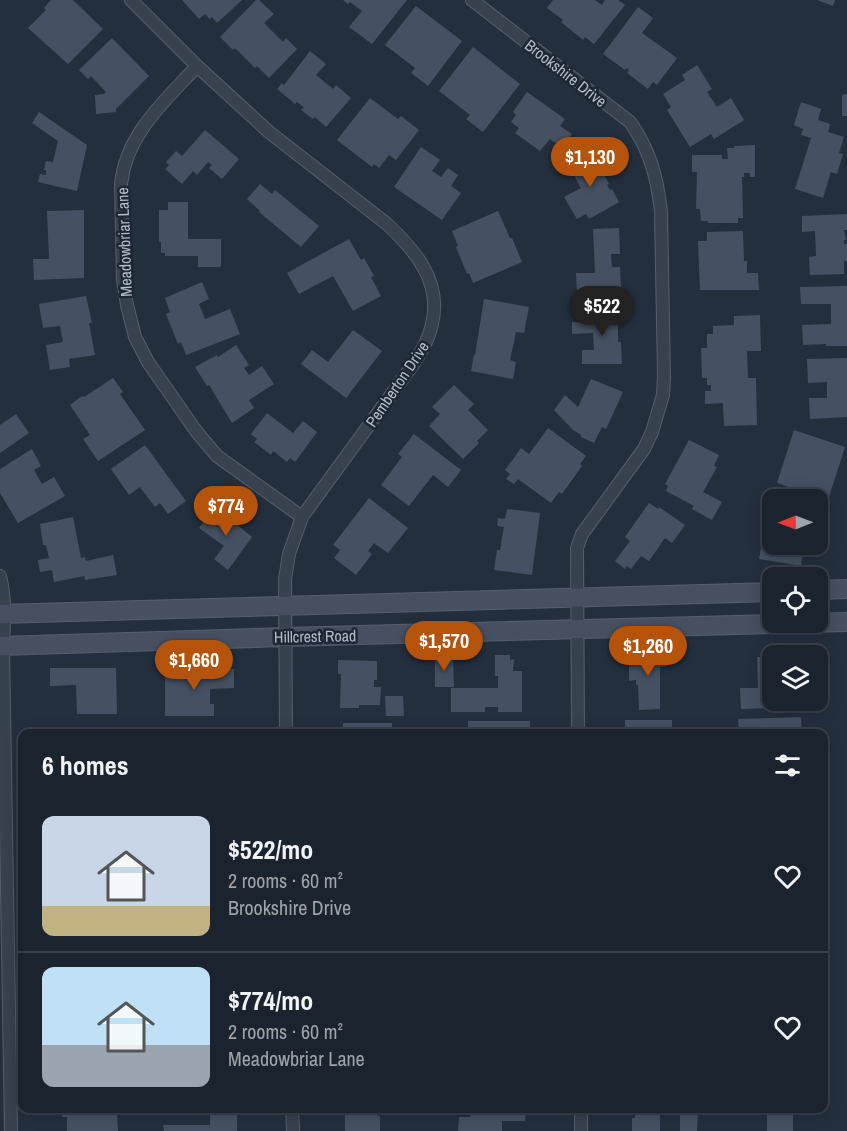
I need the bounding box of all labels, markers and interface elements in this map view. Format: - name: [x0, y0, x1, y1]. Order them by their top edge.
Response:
- street label: Brookshire Drive: [520, 34, 612, 112]
- pin: $1,130: [541, 137, 639, 188]
- text: $1,130: [565, 143, 615, 170]
- street label: Meadowbriar Lane: [111, 187, 137, 297]
- pin: $522: [566, 286, 638, 337]
- text: $522: [584, 292, 620, 319]
- street label: Pemberton Drive: [360, 337, 434, 431]
- pin: $774: [190, 486, 262, 537]
- north arrow: [762, 489, 828, 555]
- map controls: [762, 489, 828, 711]
- text: $774: [208, 492, 244, 519]
- button: locate: [762, 567, 828, 633]
- pin: $1,570: [395, 621, 493, 672]
- street label: Hillcrest Road: [274, 624, 356, 648]
- pin: $1,260: [599, 626, 697, 677]
- text: $1,570: [419, 627, 469, 654]
- text: $1,260: [623, 632, 673, 659]
- pin: $1,660: [145, 640, 243, 691]
- button: layers: [762, 645, 828, 711]
- text: $1,660: [169, 646, 219, 673]
- text: 6 homes: [42, 748, 129, 783]
- icon: filters: [771, 749, 804, 782]
- text: $522/mo: [228, 832, 313, 867]
- icon: home: [90, 840, 162, 912]
- icon: heart: [771, 860, 804, 893]
- text: 2 rooms · 60 m²: [228, 867, 343, 894]
- text: Brookshire Drive: [228, 894, 351, 921]
- text: $774/mo: [228, 983, 313, 1018]
- icon: home: [90, 991, 162, 1063]
- icon: heart: [771, 1011, 804, 1044]
- text: 2 rooms · 60 m²: [228, 1018, 343, 1045]
- text: Meadowbriar Lane: [228, 1045, 365, 1072]

